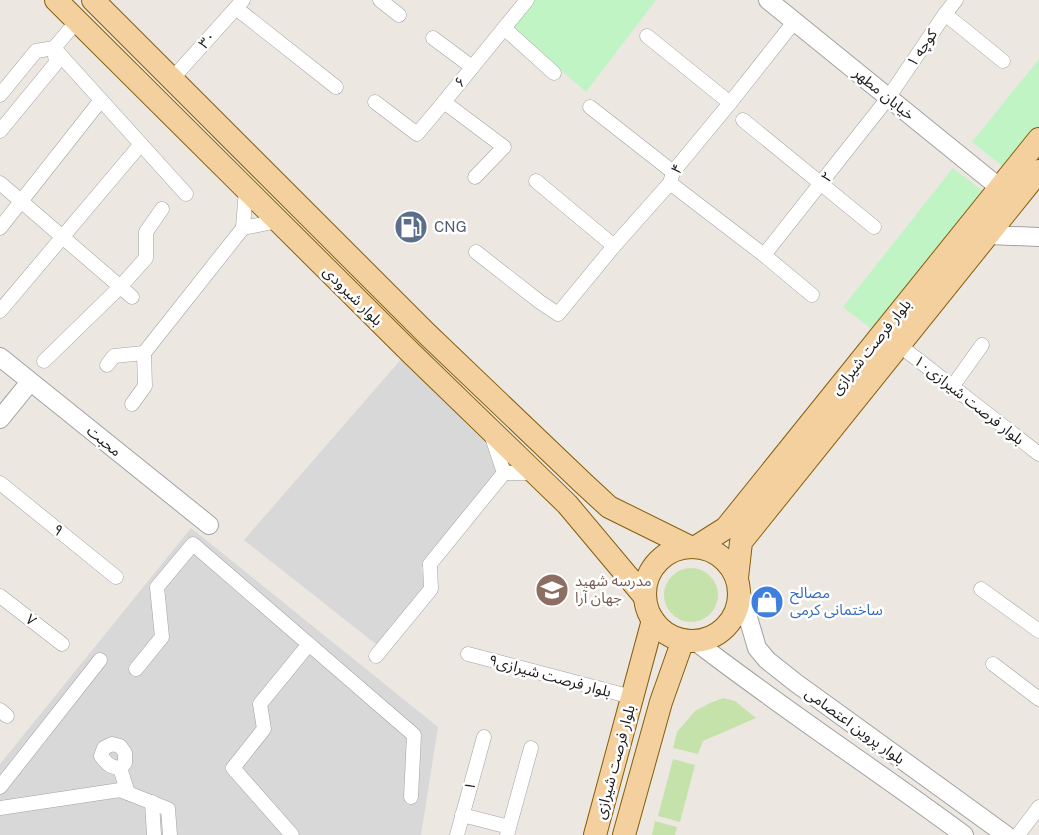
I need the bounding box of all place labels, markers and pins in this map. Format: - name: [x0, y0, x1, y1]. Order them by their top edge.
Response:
- fuel station icon: CNG: [393, 209, 429, 245]
- place label: CNG: [434, 218, 467, 235]
- school or university icon: مدرسه شهید جهان آرا: [534, 572, 570, 608]
- place label: مدرسه شهید جهان آرا: [575, 572, 652, 607]
- shop icon: مصالح ساختمانی کرمی: [749, 584, 785, 620]
- place label: مصالح ساختمانی کرمی: [790, 584, 883, 619]

